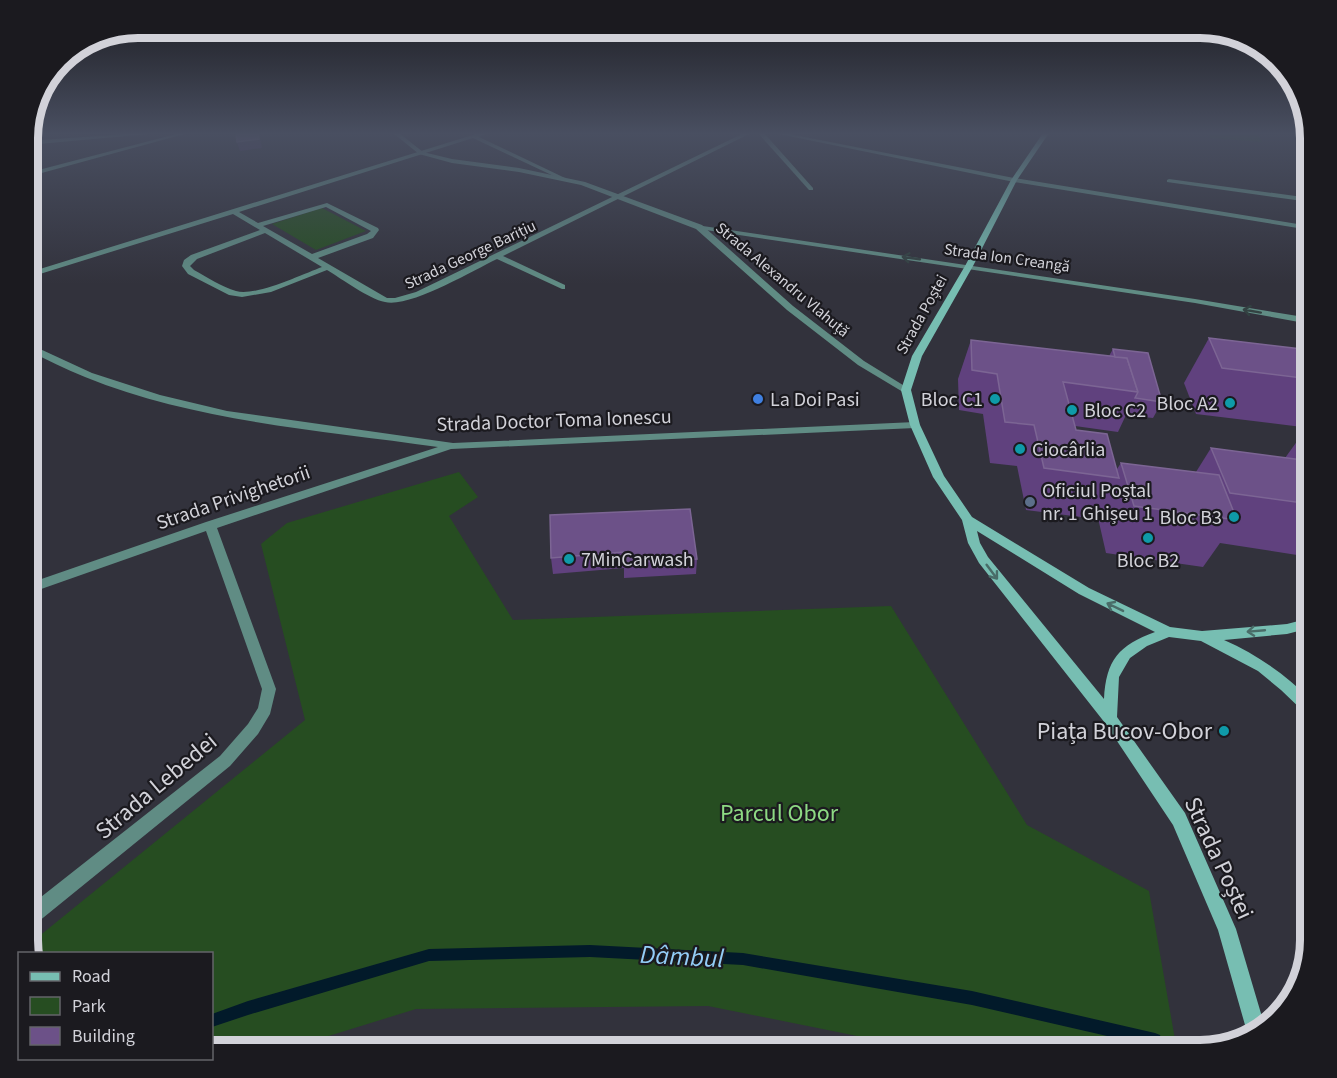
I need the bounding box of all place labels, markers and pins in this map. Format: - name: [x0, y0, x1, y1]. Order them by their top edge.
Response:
- place label: La Doi Pasi: [770, 386, 860, 414]
- place label: Bloc C1: [921, 386, 983, 414]
- place label: Bloc A2: [1156, 390, 1218, 418]
- marker: La Doi Pasi: [751, 392, 765, 406]
- marker: Bloc C1: [988, 392, 1002, 406]
- marker: Bloc A2: [1223, 396, 1237, 410]
- place label: Bloc C2: [1084, 397, 1146, 425]
- marker: Bloc C2: [1065, 403, 1079, 417]
- place label: Ciocârlia: [1032, 436, 1105, 464]
- marker: Ciocârlia: [1013, 442, 1027, 456]
- place label: Oficiul Poștal nr. 1 Ghișeu 1: [1042, 477, 1153, 528]
- marker: Oficiul Poștal nr. 1 Ghișeu 1: [1023, 495, 1037, 509]
- place label: Bloc B3: [1159, 504, 1222, 532]
- marker: Bloc B3: [1227, 510, 1241, 524]
- marker: Bloc B2: [1141, 531, 1155, 545]
- place label: 7MinCarwash: [581, 546, 694, 574]
- place label: Bloc B2: [1117, 547, 1179, 575]
- marker: 7MinCarwash: [562, 552, 576, 566]
- place label: Piața Bucov-Obor: [1037, 714, 1213, 749]
- marker: Piața Bucov-Obor: [1217, 724, 1231, 738]

